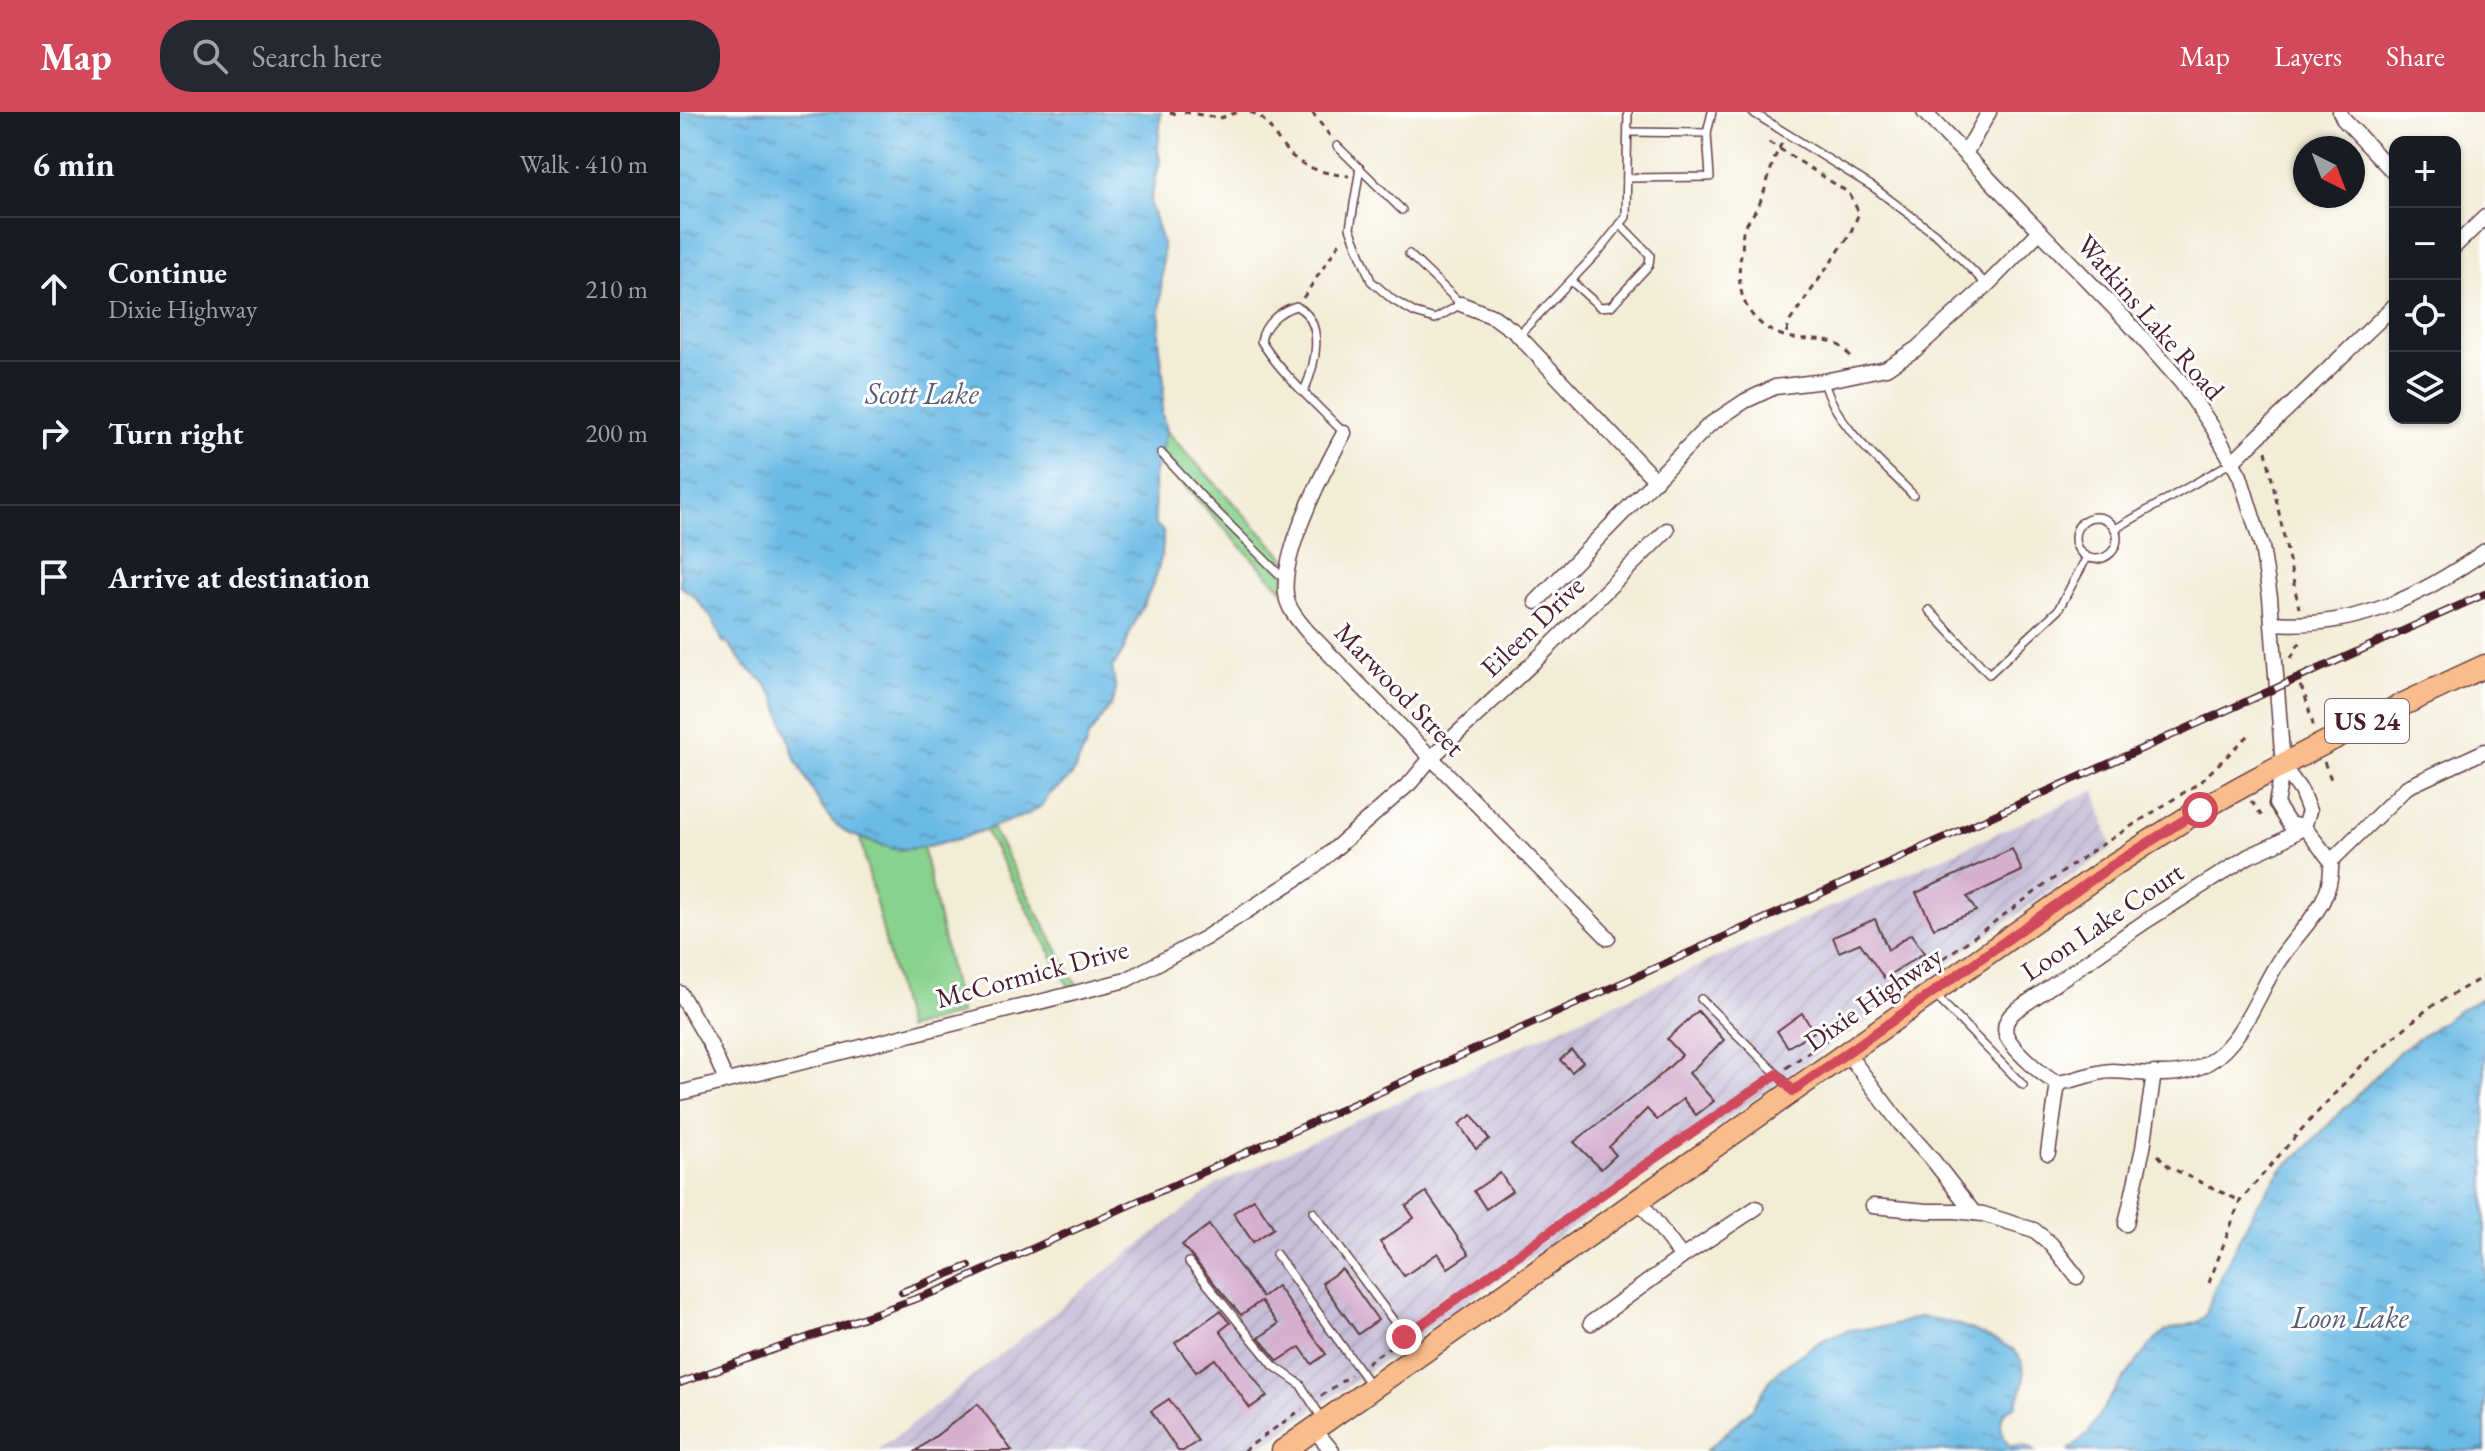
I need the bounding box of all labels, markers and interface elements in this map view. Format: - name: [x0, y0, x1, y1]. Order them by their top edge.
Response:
- search box: [160, 20, 720, 92]
- text: Map: [40, 32, 112, 81]
- icon: search: [188, 34, 232, 78]
- text: Search here: [252, 37, 382, 76]
- text: Map: [2180, 38, 2230, 74]
- text: Layers: [2274, 38, 2342, 74]
- text: Share: [2386, 38, 2445, 74]
- north arrow: [2293, 136, 2365, 208]
- map controls: [2389, 136, 2461, 424]
- button: +: [2389, 136, 2461, 208]
- text: 6 min: [32, 142, 115, 186]
- text: Walk · 410 m: [520, 147, 648, 181]
- button: −: [2389, 208, 2461, 280]
- street label: Watkins Lake Road: [2069, 227, 2233, 408]
- text: Continue: [108, 253, 227, 292]
- icon: ahead: [32, 267, 76, 311]
- text: 210 m: [585, 272, 648, 306]
- button: locate: [2389, 280, 2461, 352]
- text: Dixie Highway: [108, 292, 257, 326]
- button: layers: [2389, 352, 2461, 424]
- water label: Scott Lake: [864, 374, 979, 413]
- icon: right: [32, 411, 76, 455]
- text: Turn right: [108, 414, 244, 453]
- text: 200 m: [585, 416, 648, 450]
- icon: arrive: [32, 555, 76, 599]
- text: Arrive at destination: [108, 558, 370, 597]
- street label: Eileen Drive: [1472, 567, 1592, 684]
- street label: Marwood Street: [1327, 614, 1473, 764]
- road number: US 24: [2325, 699, 2409, 743]
- route start: [2182, 792, 2218, 828]
- street label: Loon Lake Court: [2014, 853, 2190, 989]
- street label: McCormick Drive: [932, 930, 1132, 1016]
- street label: Dixie Highway: [1797, 937, 1950, 1059]
- water label: Loon Lake: [2290, 1298, 2410, 1337]
- route end: [1386, 1319, 1422, 1355]

